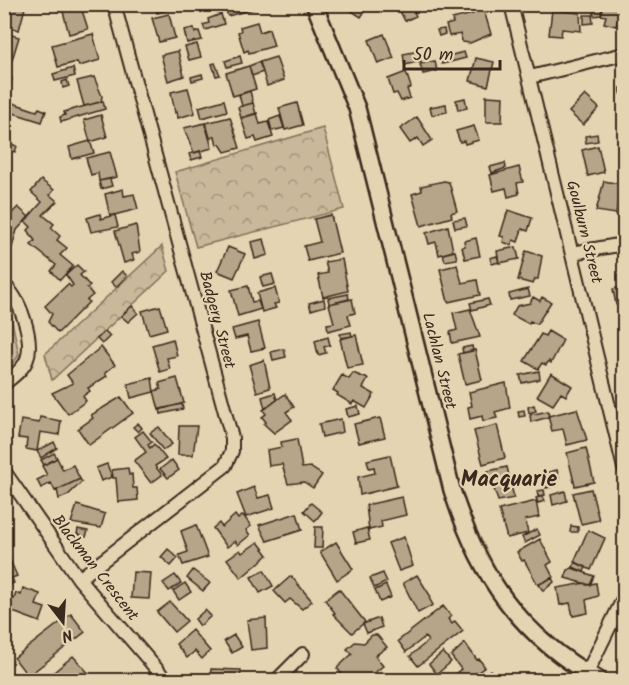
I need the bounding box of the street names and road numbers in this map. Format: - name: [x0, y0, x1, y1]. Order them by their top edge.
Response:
- street label: Goulburn Street: [559, 178, 609, 287]
- street label: Badgery Street: [192, 268, 242, 372]
- street label: Lachlan Street: [415, 310, 463, 413]
- street label: Blackman Crescent: [45, 509, 145, 627]

